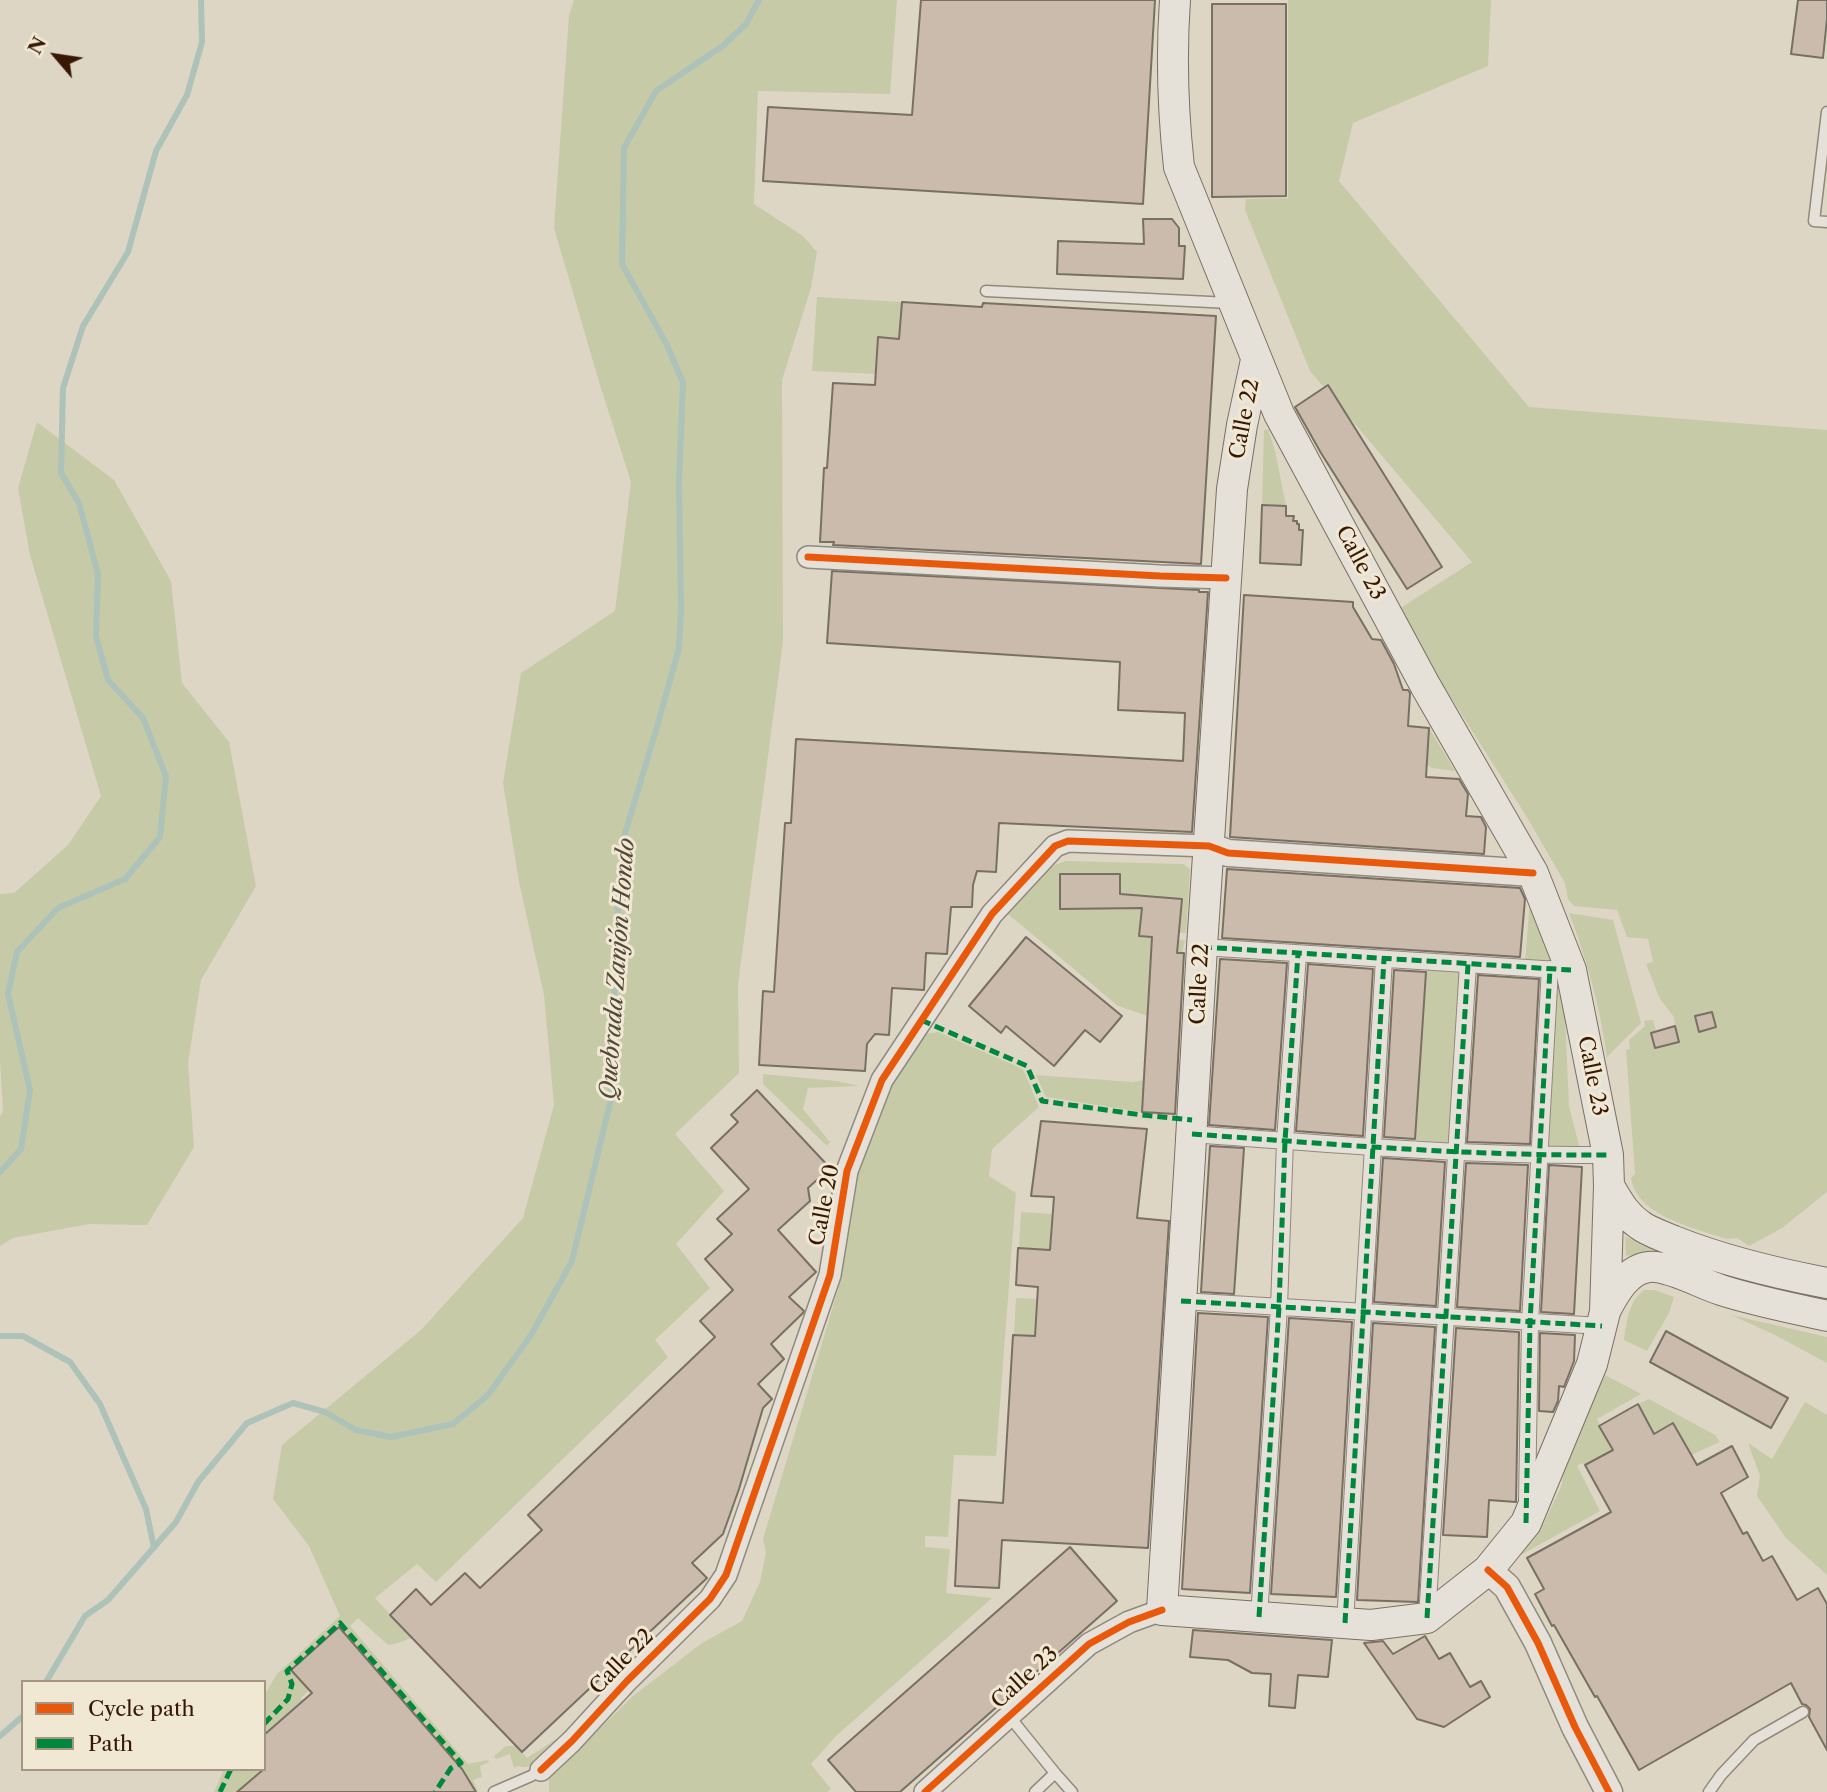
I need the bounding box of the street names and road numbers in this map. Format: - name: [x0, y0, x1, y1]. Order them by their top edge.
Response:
- street label: Calle 22: [1225, 377, 1265, 461]
- street label: Calle 23: [1330, 521, 1390, 605]
- street label: Calle 22: [1185, 943, 1215, 1025]
- street label: Calle 23: [1572, 1034, 1612, 1118]
- street label: Calle 20: [805, 1162, 845, 1248]
- street label: Calle 22: [585, 1624, 659, 1700]
- street label: Calle 23: [987, 1642, 1063, 1714]

